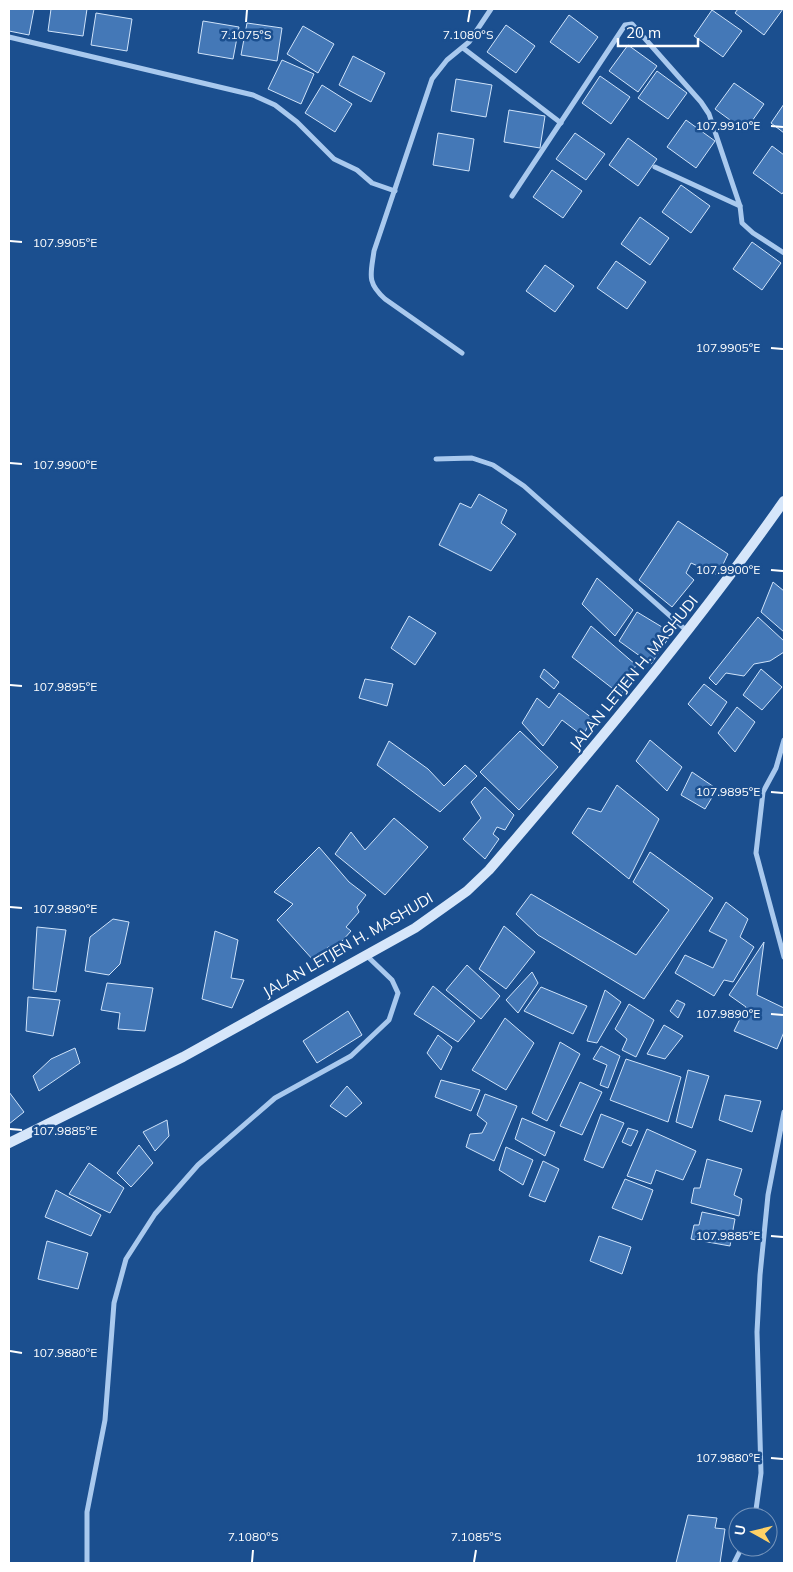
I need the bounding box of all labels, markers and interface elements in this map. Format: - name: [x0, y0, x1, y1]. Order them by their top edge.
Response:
- scale bar: [618, 15, 698, 47]
- text: 20 m: [626, 23, 661, 42]
- text: 7.1075°S: [221, 27, 271, 42]
- text: 7.1080°S: [443, 27, 493, 42]
- text: 107.9910°E: [696, 118, 760, 133]
- text: 107.9905°E: [33, 235, 97, 250]
- text: 107.9905°E: [696, 340, 760, 355]
- text: 107.9900°E: [33, 457, 97, 472]
- text: 107.9900°E: [696, 562, 760, 577]
- street label: JALAN LETJEN H. MASHUDI: [565, 592, 702, 754]
- text: 107.9895°E: [33, 679, 97, 694]
- text: 107.9895°E: [696, 784, 760, 799]
- street label: JALAN LETJEN H. MASHUDI: [259, 888, 436, 1001]
- text: 107.9890°E: [33, 901, 97, 916]
- text: 107.9890°E: [696, 1006, 760, 1021]
- text: 107.9885°E: [33, 1123, 97, 1138]
- text: 107.9885°E: [696, 1228, 760, 1243]
- text: 107.9880°E: [33, 1345, 97, 1360]
- text: 107.9880°E: [696, 1450, 760, 1465]
- north arrow: [728, 1507, 778, 1557]
- text: U: [730, 1524, 750, 1537]
- text: 7.1080°S: [228, 1529, 278, 1544]
- text: 7.1085°S: [451, 1529, 501, 1544]

